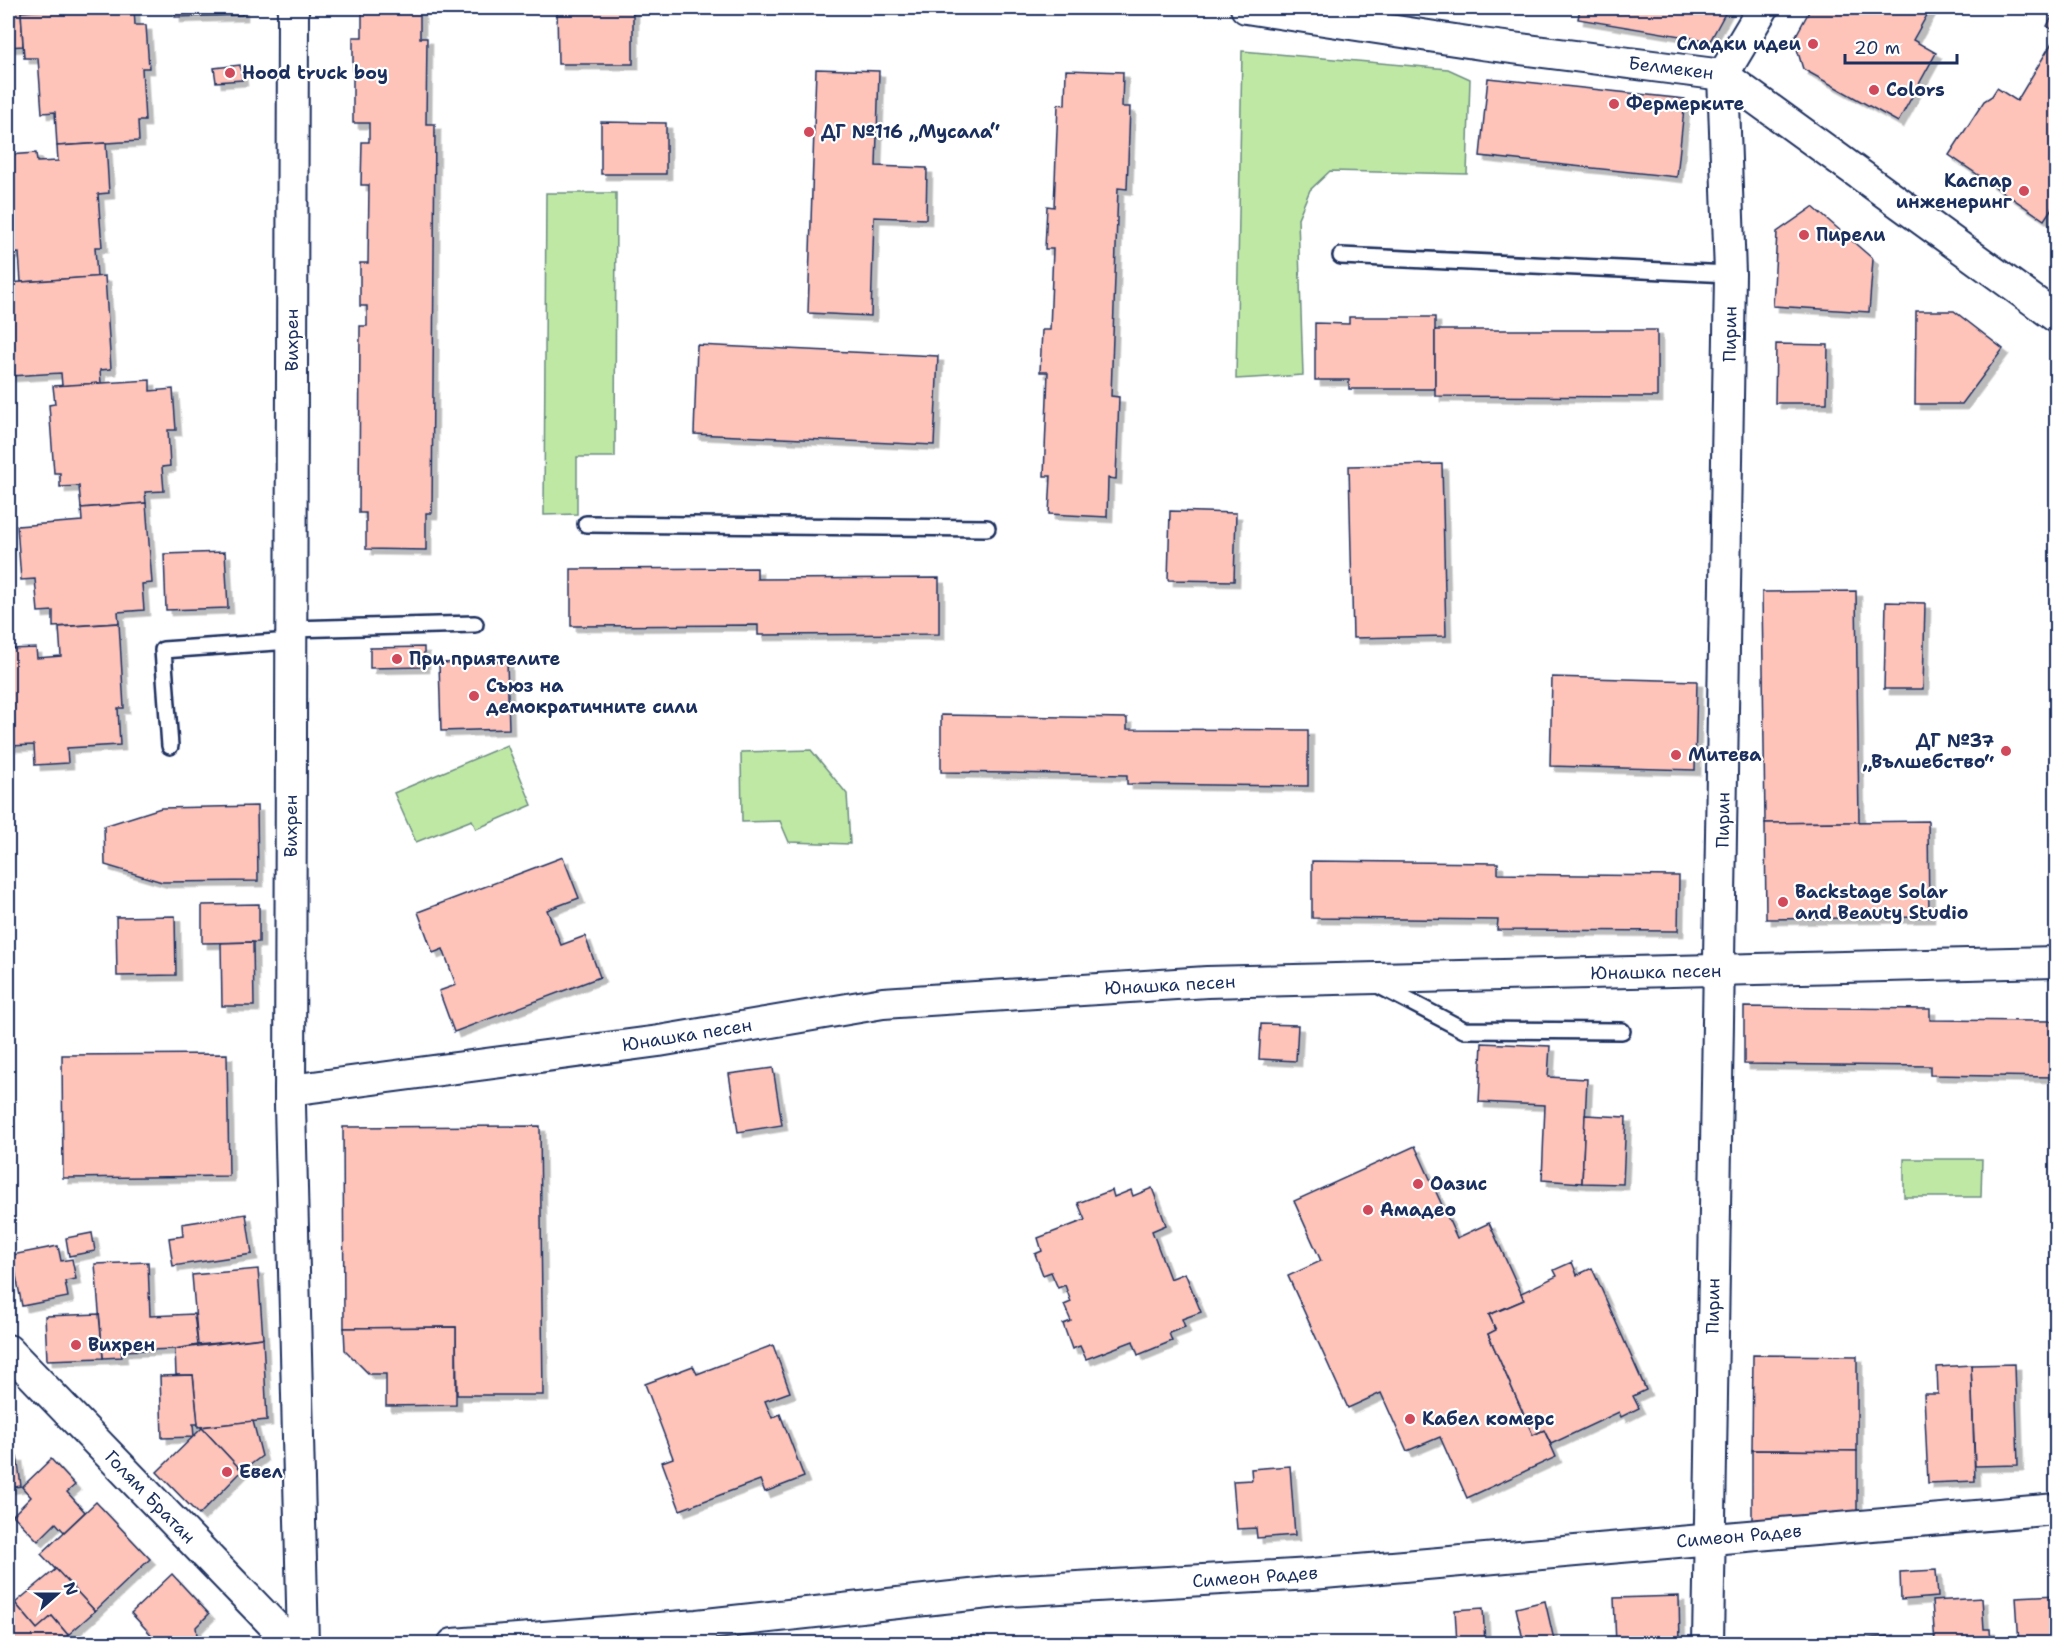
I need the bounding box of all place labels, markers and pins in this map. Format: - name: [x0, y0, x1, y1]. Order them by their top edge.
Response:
- place label: Сладки идеи: [1676, 32, 1802, 56]
- marker: Сладки идеи: [1806, 37, 1820, 51]
- place label: Hood truck boy: [242, 61, 388, 85]
- marker: Hood truck boy: [223, 66, 237, 80]
- place label: Colors: [1886, 78, 1945, 102]
- marker: Colors: [1867, 83, 1881, 97]
- place label: Фермерките: [1626, 92, 1745, 116]
- marker: Фермерките: [1607, 97, 1621, 111]
- place label: ДГ №116 „Мусала“: [821, 120, 1000, 144]
- marker: ДГ №116 „Мусала“: [802, 125, 816, 139]
- place label: Каспар инженеринг: [1896, 169, 2013, 214]
- marker: Каспар инженеринг: [2017, 184, 2031, 198]
- place label: Пирели: [1816, 223, 1886, 247]
- marker: Пирели: [1797, 228, 1811, 242]
- place label: При приятелите: [409, 647, 560, 671]
- marker: При приятелите: [390, 652, 404, 666]
- place label: Съюз на демократичните сили: [486, 674, 698, 719]
- marker: Съюз на демократичните сили: [467, 689, 481, 703]
- place label: ДГ №37 „Вълшебство“: [1863, 729, 1994, 774]
- place label: Митева: [1688, 743, 1762, 767]
- marker: ДГ №37 „Вълшебство“: [1999, 744, 2013, 758]
- marker: Митева: [1669, 748, 1683, 762]
- place label: Backstage Solar and Beauty Studio: [1795, 880, 1968, 925]
- marker: Backstage Solar and Beauty Studio: [1776, 895, 1790, 909]
- place label: Оазис: [1430, 1172, 1487, 1196]
- marker: Оазис: [1411, 1177, 1425, 1191]
- place label: Амадео: [1380, 1198, 1456, 1222]
- marker: Амадео: [1361, 1203, 1375, 1217]
- place label: Вихрен: [88, 1333, 155, 1357]
- marker: Вихрен: [69, 1338, 83, 1352]
- place label: Кабел комерс: [1422, 1407, 1555, 1431]
- marker: Кабел комерс: [1403, 1412, 1417, 1426]
- place label: Евел: [239, 1460, 283, 1484]
- marker: Евел: [220, 1465, 234, 1479]

